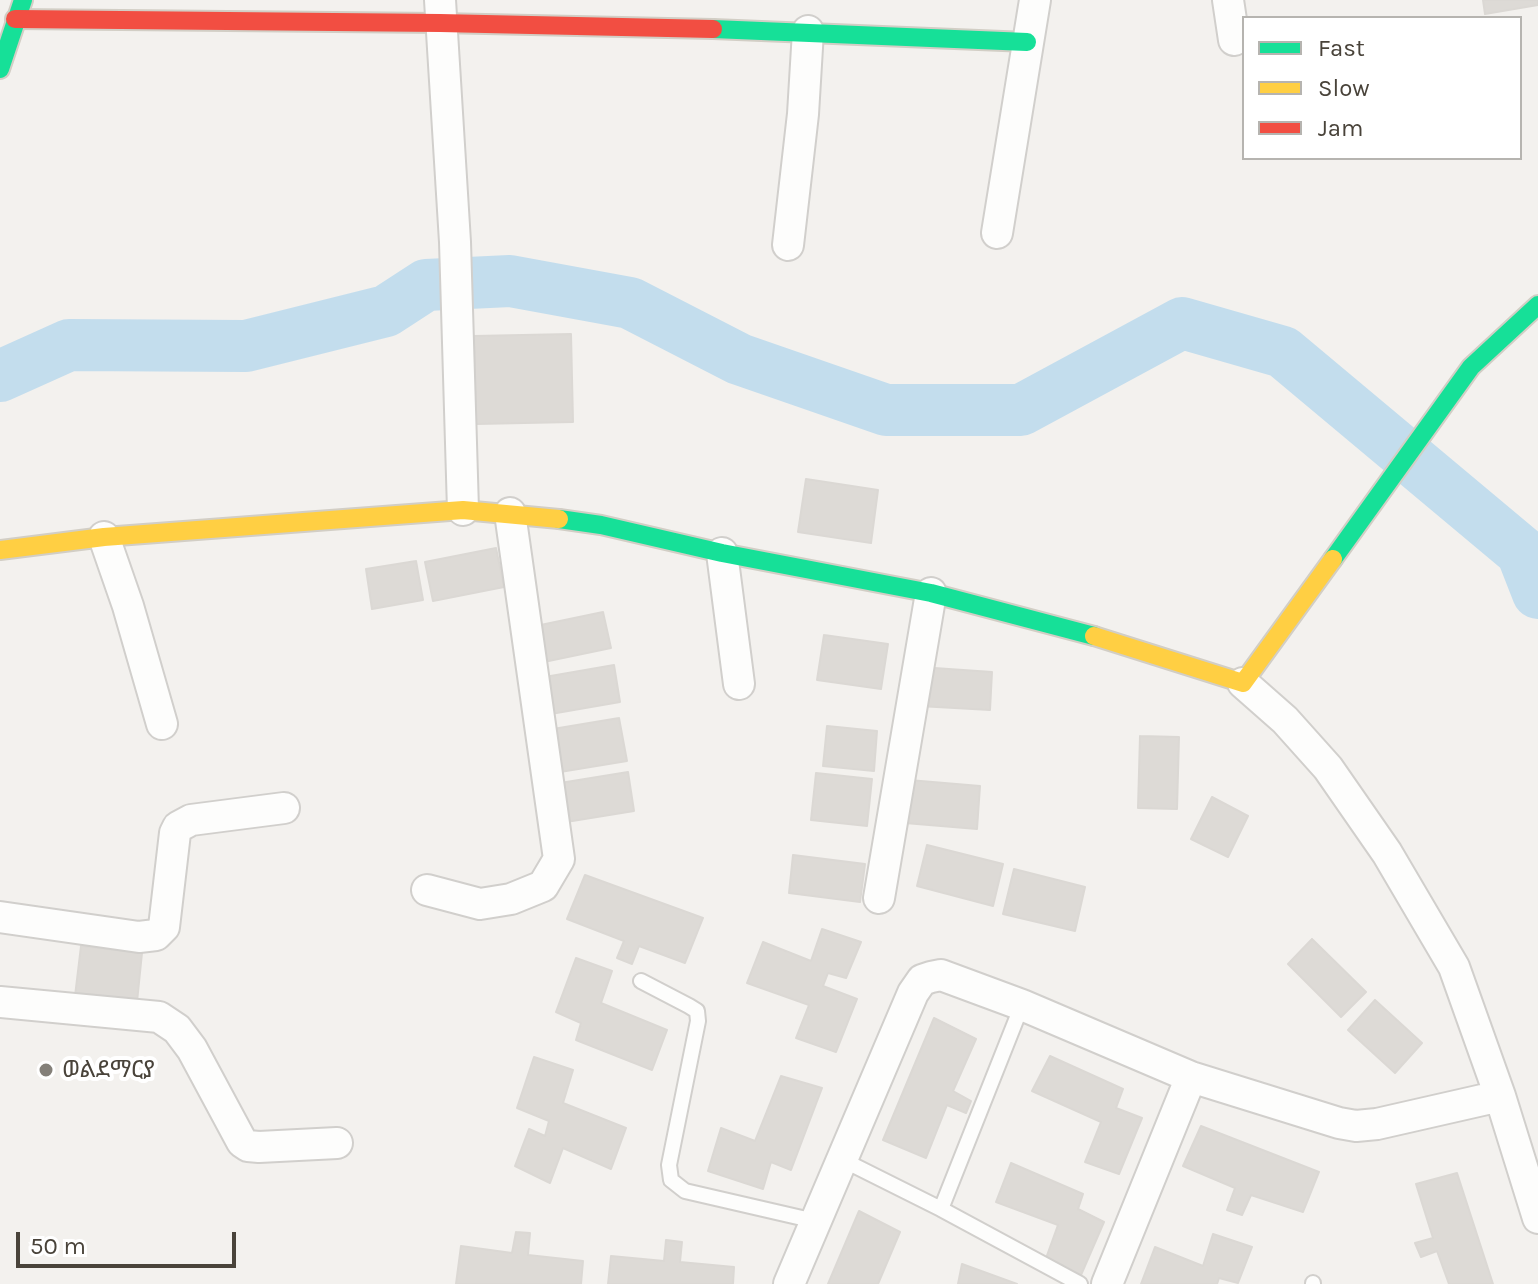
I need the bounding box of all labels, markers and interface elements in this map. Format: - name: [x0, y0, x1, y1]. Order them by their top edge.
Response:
- legend: [1242, 16, 1522, 160]
- text: Fast: [1318, 34, 1365, 62]
- text: Slow: [1318, 74, 1370, 102]
- text: Jam: [1318, 114, 1363, 142]
- place label: ወልደማርያ: [62, 1056, 155, 1084]
- marker: ወልደማርያ: [37, 1061, 55, 1079]
- scale bar: [20, 1216, 240, 1266]
- text: 50 m: [30, 1232, 86, 1260]

